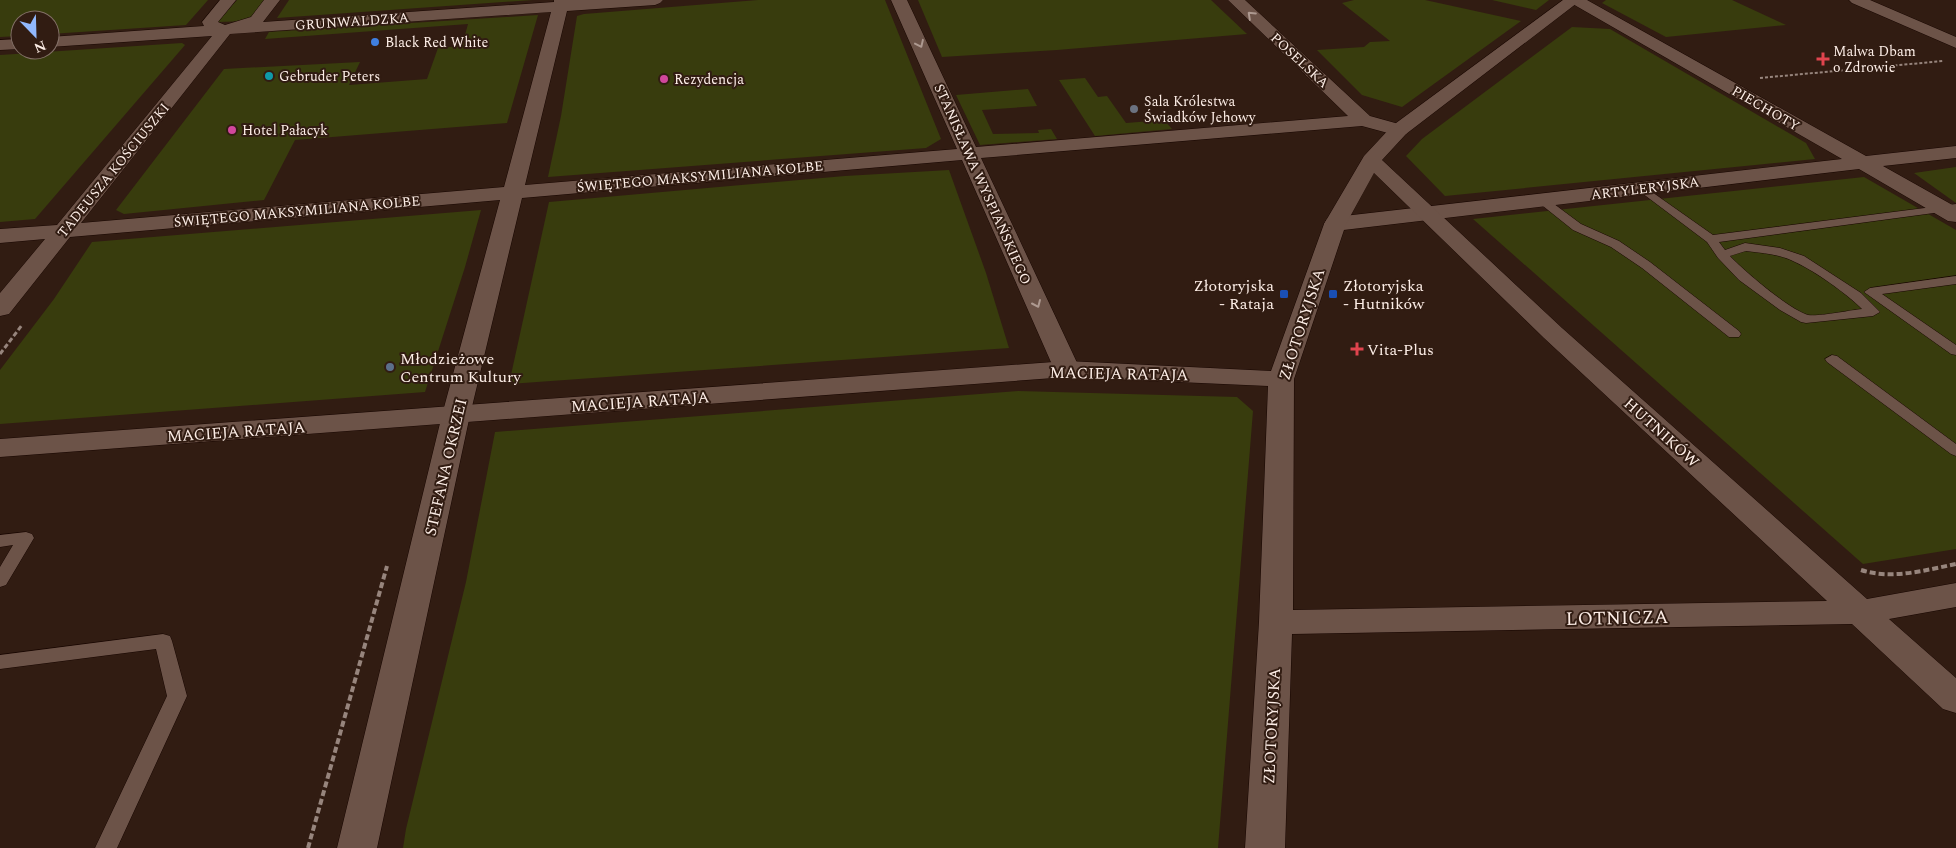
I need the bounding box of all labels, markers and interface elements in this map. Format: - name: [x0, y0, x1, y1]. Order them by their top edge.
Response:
- street label: GRUNWALDZKA: [294, 7, 410, 36]
- north arrow: [10, 10, 60, 60]
- one-way arrow: [1248, 12, 1257, 21]
- street label: POSELSKA: [1266, 28, 1334, 93]
- place label: Black Red White: [385, 32, 489, 53]
- text: N: [31, 35, 49, 58]
- marker: Black Red White: [369, 36, 381, 48]
- one-way arrow: [913, 39, 924, 48]
- place label: Malwa Dbam o Zdrowie: [1833, 41, 1916, 78]
- marker: Malwa Dbam o Zdrowie: [1817, 53, 1829, 65]
- place label: Gebruder Peters: [279, 66, 380, 87]
- place label: Rezydencja: [674, 69, 744, 90]
- marker: Gebruder Peters: [263, 70, 275, 82]
- marker: Rezydencja: [658, 73, 670, 85]
- street label: STANISŁAWA WYSPIAŃSKIEGO: [929, 80, 1036, 288]
- street label: PIECHOTY: [1728, 80, 1804, 136]
- place label: Sala Królestwa Świadków Jehowy: [1144, 91, 1257, 128]
- street label: TADEUSZA KOŚCIUSZKI: [52, 98, 174, 242]
- marker: Sala Królestwa Świadków Jehowy: [1128, 103, 1140, 115]
- place label: Hotel Pałacyk: [242, 120, 328, 141]
- marker: Hotel Pałacyk: [226, 124, 238, 136]
- street label: ŚWIĘTEGO MAKSYMILIANA KOLBE: [576, 155, 824, 198]
- street label: ARTYLERYJSKA: [1590, 171, 1701, 206]
- street label: ŚWIĘTEGO MAKSYMILIANA KOLBE: [173, 190, 421, 233]
- street label: ZŁOTORYJSKA: [1273, 265, 1331, 383]
- place label: Złotoryjska - Rataja: [1194, 274, 1274, 316]
- place label: Złotoryjska - Hutników: [1343, 274, 1425, 316]
- marker: Złotoryjska - Rataja: [1278, 288, 1290, 300]
- marker: Złotoryjska - Hutników: [1327, 288, 1339, 300]
- one-way arrow: [1031, 299, 1042, 308]
- place label: Vita-Plus: [1367, 338, 1434, 362]
- marker: Vita-Plus: [1351, 343, 1363, 355]
- place label: Młodzieżowe Centrum Kultury: [400, 347, 522, 389]
- marker: Młodzieżowe Centrum Kultury: [384, 361, 396, 373]
- street label: MACIEJA RATAJA: [1049, 361, 1189, 387]
- street label: MACIEJA RATAJA: [570, 385, 710, 419]
- street label: HUTNIKÓW: [1618, 392, 1705, 474]
- street label: STEFANA OKRZEI: [419, 396, 473, 538]
- street label: MACIEJA RATAJA: [166, 415, 306, 449]
- street label: LOTNICZA: [1565, 603, 1669, 634]
- street label: ZŁOTORYJSKA: [1257, 667, 1287, 785]

